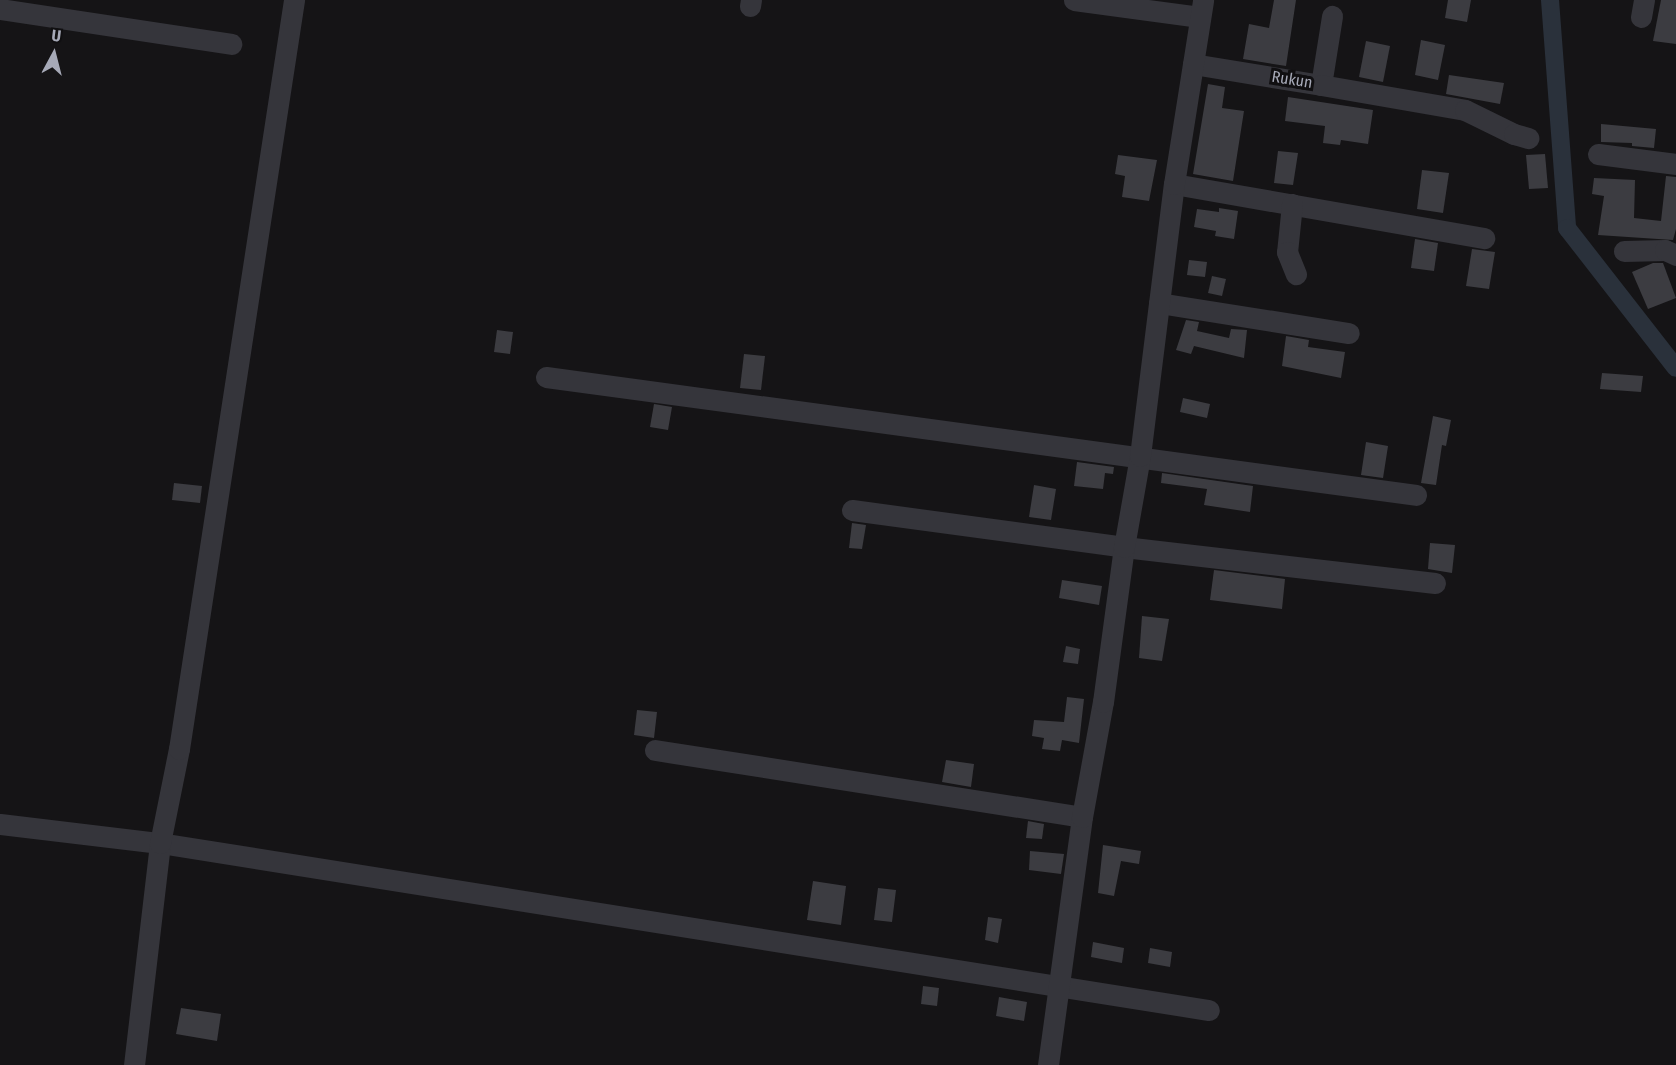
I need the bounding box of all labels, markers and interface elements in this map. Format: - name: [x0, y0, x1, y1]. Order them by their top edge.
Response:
- north arrow: [24, 24, 84, 84]
- text: U: [50, 26, 62, 46]
- street label: Rukun: [1270, 67, 1314, 93]

